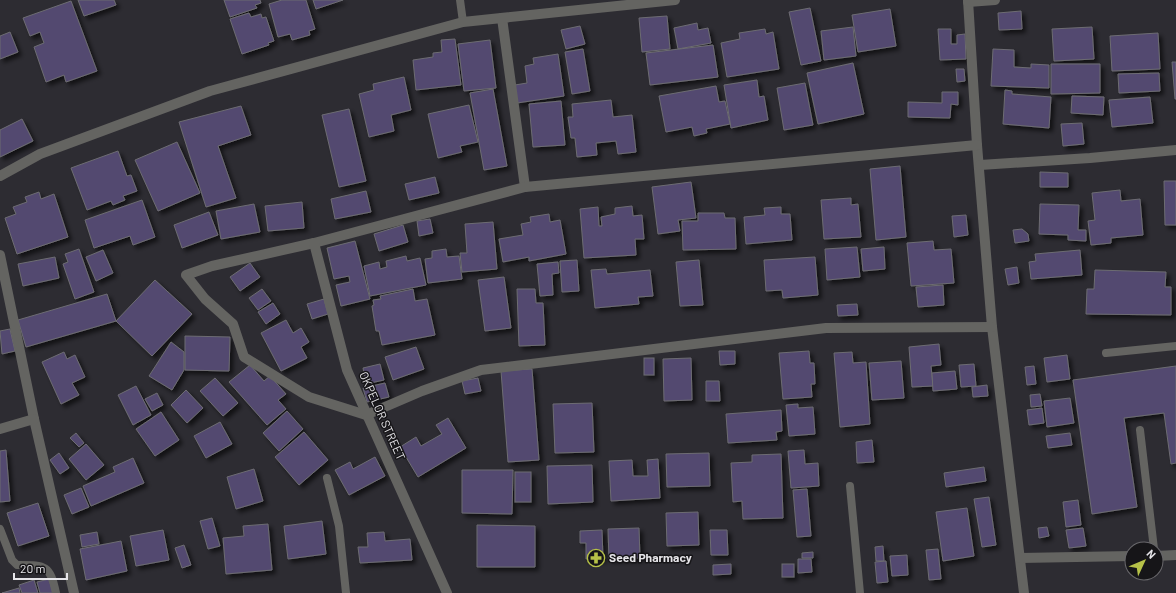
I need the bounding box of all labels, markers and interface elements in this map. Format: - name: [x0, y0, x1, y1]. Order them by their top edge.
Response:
- street label: OKPELOR STREET: [357, 369, 409, 462]
- north arrow: [1124, 541, 1164, 581]
- text: N: [1144, 547, 1159, 561]
- pharmacy icon: Seed Pharmacy: [586, 548, 606, 568]
- place label: Seed Pharmacy: [609, 550, 692, 564]
- scale bar: [14, 555, 67, 581]
- text: 20 m: [20, 561, 46, 575]

